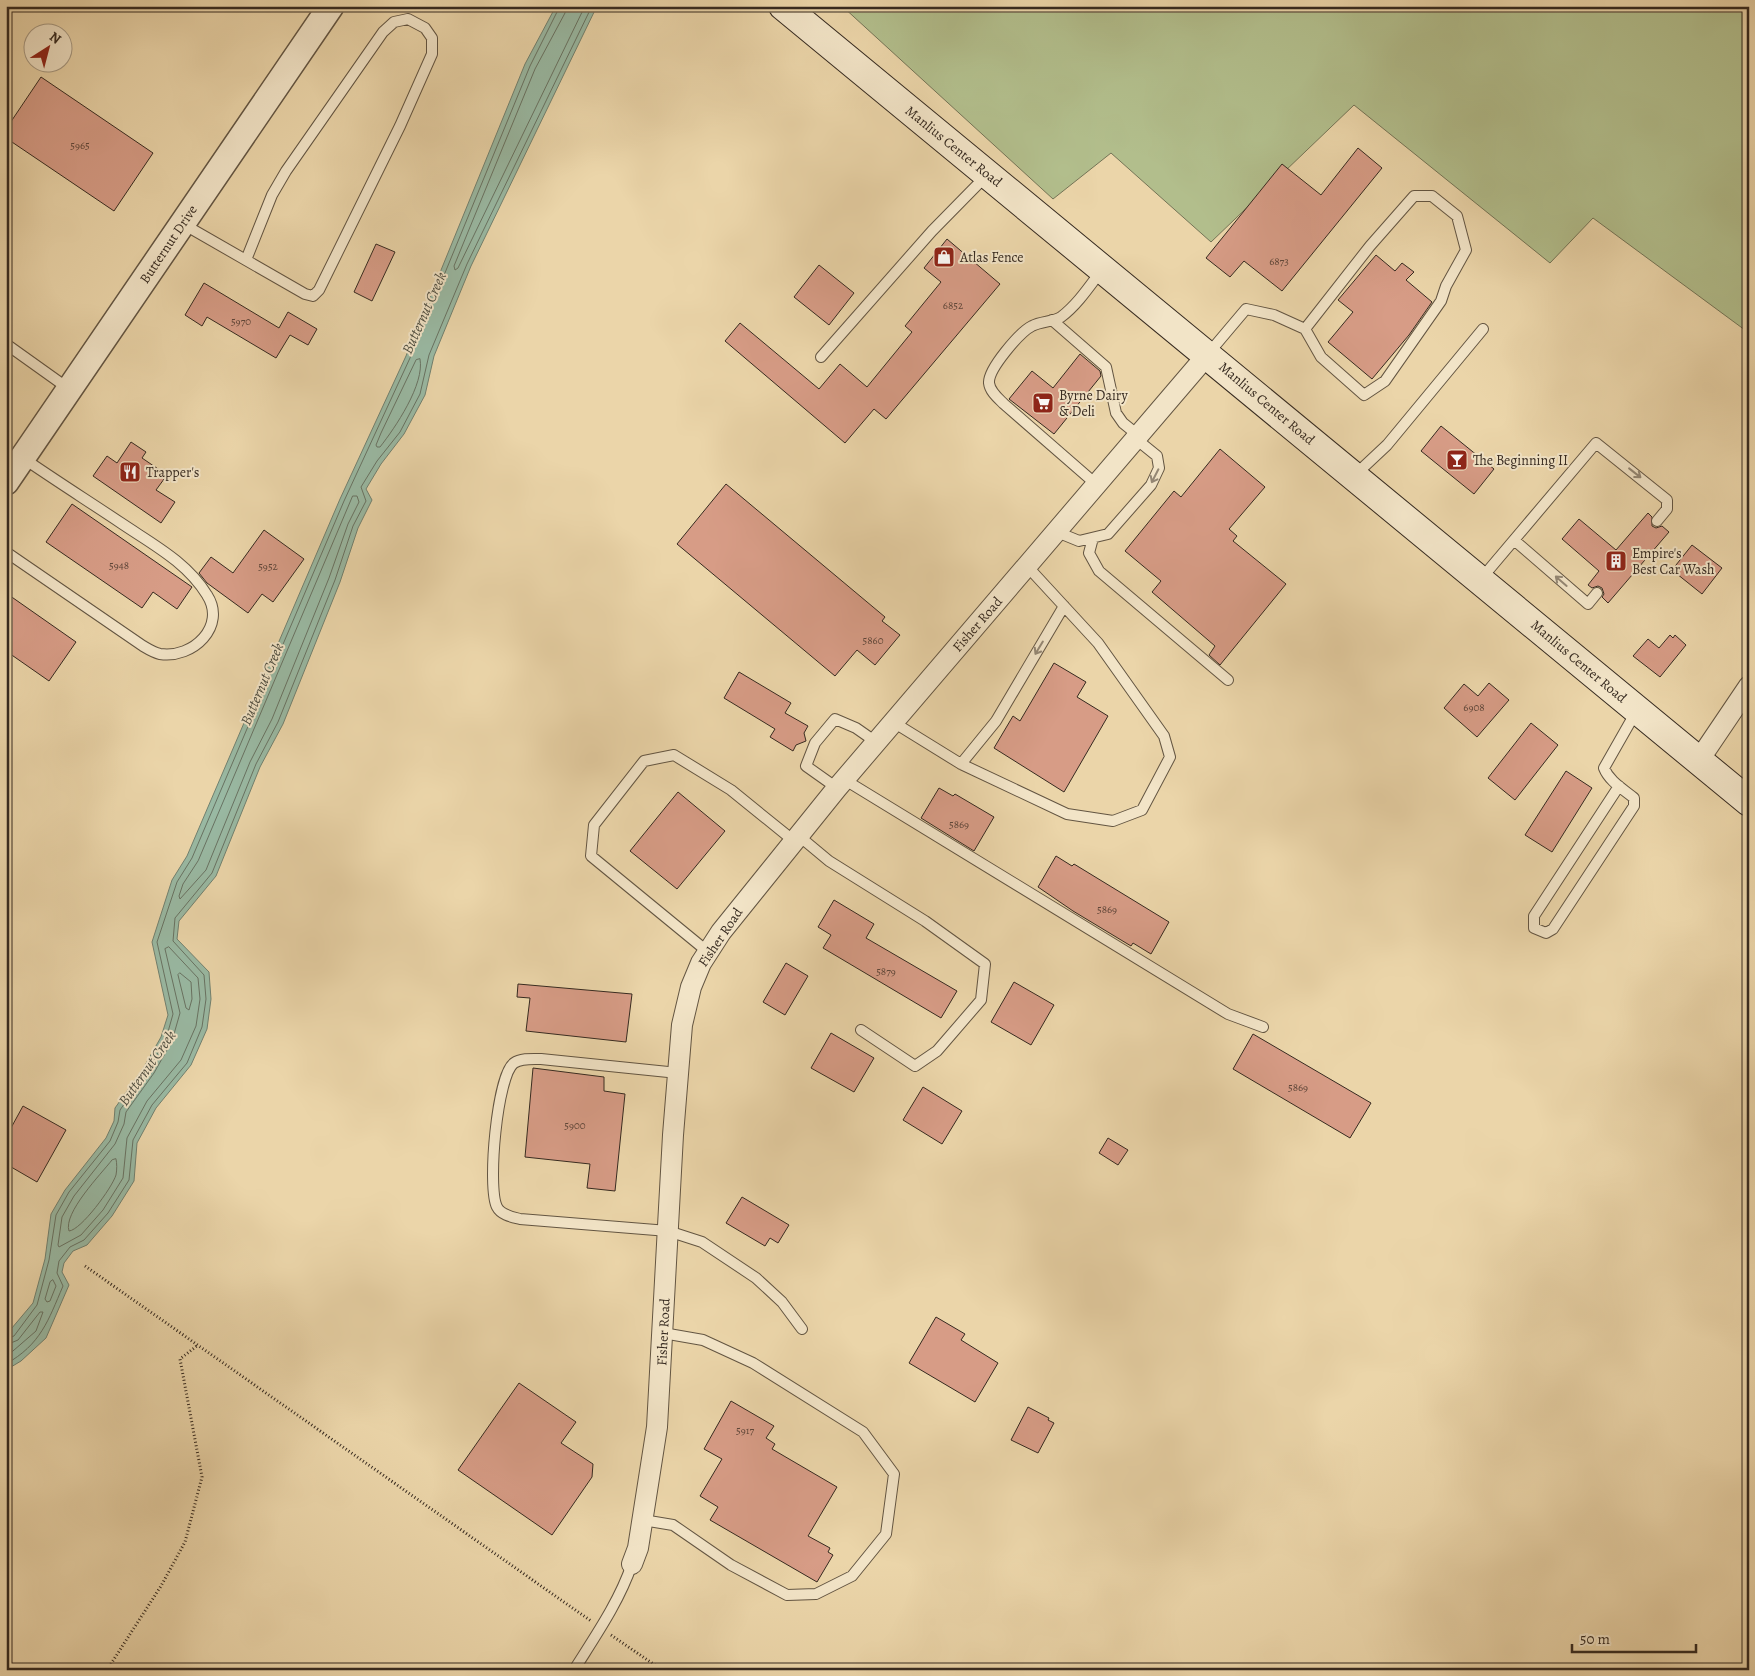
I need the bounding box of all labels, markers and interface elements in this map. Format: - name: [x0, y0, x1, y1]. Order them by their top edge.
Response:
- north arrow: [22, 22, 72, 72]
- text: N: [46, 27, 65, 49]
- street label: Manlius Center Road: [901, 101, 1007, 192]
- house number: 5965: [70, 138, 90, 153]
- street label: Butternut Drive: [135, 201, 202, 287]
- shop icon: Atlas Fence: [932, 245, 956, 269]
- place label: Atlas Fence: [959, 248, 1024, 267]
- house number: 6873: [1269, 254, 1289, 269]
- water label: Butternut Creek: [397, 269, 451, 357]
- house number: 6852: [943, 298, 963, 313]
- house number: 5970: [231, 314, 251, 329]
- street label: Manlius Center Road: [1215, 358, 1319, 449]
- place label: Byrne Dairy & Deli: [1059, 386, 1128, 421]
- supermarket icon: Byrne Dairy & Deli: [1031, 391, 1055, 415]
- bar icon: The Beginning II: [1445, 448, 1469, 472]
- place label: The Beginning II: [1473, 451, 1568, 470]
- restaurant icon: Trapper's: [118, 460, 142, 484]
- place label: Trapper's: [146, 463, 199, 482]
- one-way arrow: [1628, 467, 1641, 478]
- one-way arrow: [1150, 469, 1160, 484]
- place label: Empire's Best Car Wash: [1632, 544, 1715, 579]
- building icon: Empire's Best Car Wash: [1604, 549, 1628, 573]
- house number: 5948: [109, 558, 129, 573]
- house number: 5952: [258, 559, 278, 574]
- one-way arrow: [1555, 575, 1568, 587]
- street label: Fisher Road: [948, 592, 1007, 656]
- street label: Manlius Center Road: [1527, 616, 1631, 707]
- house number: 5860: [862, 633, 884, 648]
- water label: Butternut Creek: [236, 639, 288, 728]
- one-way arrow: [1033, 641, 1043, 655]
- house number: 6908: [1463, 700, 1485, 715]
- house number: 5869: [949, 817, 969, 832]
- house number: 5869: [1097, 902, 1117, 917]
- street label: Fisher Road: [694, 904, 747, 971]
- house number: 5879: [876, 964, 896, 979]
- water label: Butternut Creek: [114, 1026, 181, 1110]
- house number: 5869: [1288, 1080, 1308, 1095]
- house number: 5900: [564, 1118, 586, 1133]
- street label: Fisher Road: [652, 1297, 675, 1366]
- house number: 5917: [736, 1423, 754, 1438]
- scale bar: [1572, 1621, 1696, 1653]
- text: 50 m: [1580, 1629, 1610, 1649]

